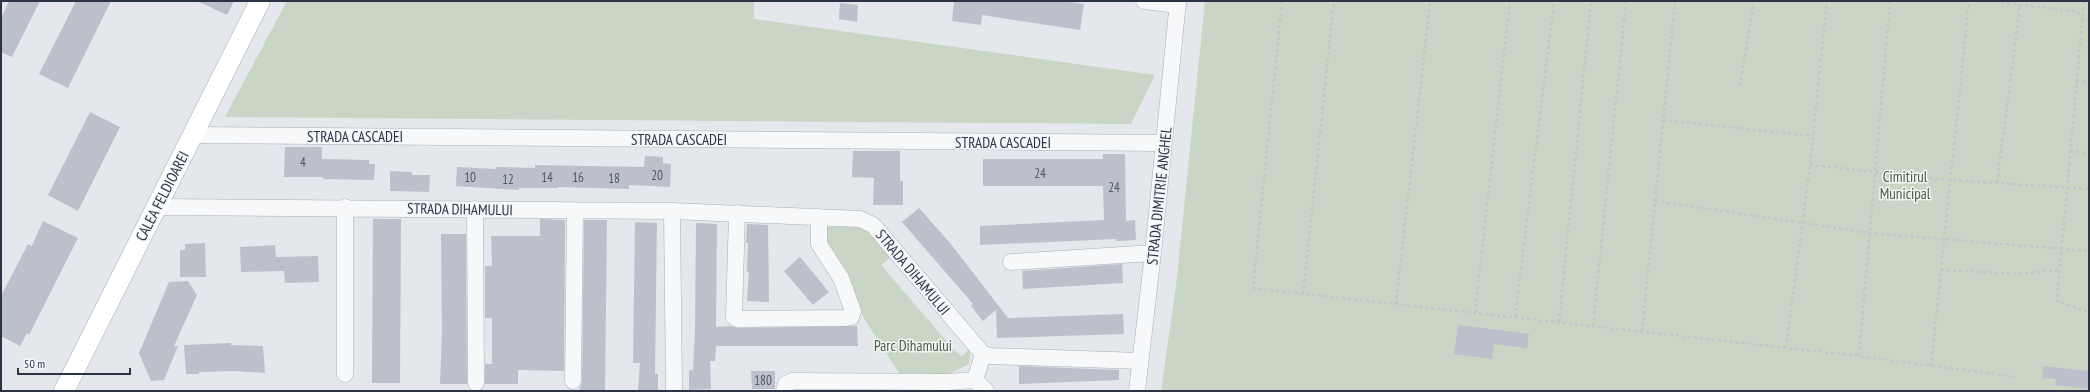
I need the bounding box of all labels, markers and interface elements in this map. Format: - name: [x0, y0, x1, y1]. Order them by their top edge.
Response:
- street label: STRADA DIMITRIE ANGHEL: [1142, 125, 1176, 266]
- street label: STRADA CASCADEI: [307, 127, 403, 146]
- street label: STRADA CASCADEI: [631, 130, 727, 149]
- street label: STRADA CASCADEI: [955, 133, 1051, 152]
- street label: CALEA FELDIOAREI: [131, 148, 193, 244]
- house number: 4: [300, 154, 306, 171]
- house number: 24: [1034, 165, 1046, 182]
- house number: 20: [651, 167, 663, 184]
- park label: Cimitirul Municipal: [1880, 167, 1931, 203]
- house number: 10: [464, 169, 476, 186]
- house number: 14: [541, 169, 553, 186]
- house number: 16: [572, 169, 584, 186]
- house number: 18: [608, 170, 620, 187]
- house number: 12: [502, 171, 514, 188]
- house number: 24: [1108, 179, 1120, 196]
- street label: STRADA DIHAMULUI: [407, 199, 513, 219]
- street label: STRADA DIHAMULUI: [872, 225, 954, 319]
- park label: Parc Dihamului: [874, 336, 952, 355]
- scale bar: [18, 350, 130, 376]
- text: 50 m: [24, 356, 45, 371]
- house number: 180: [754, 372, 772, 389]

